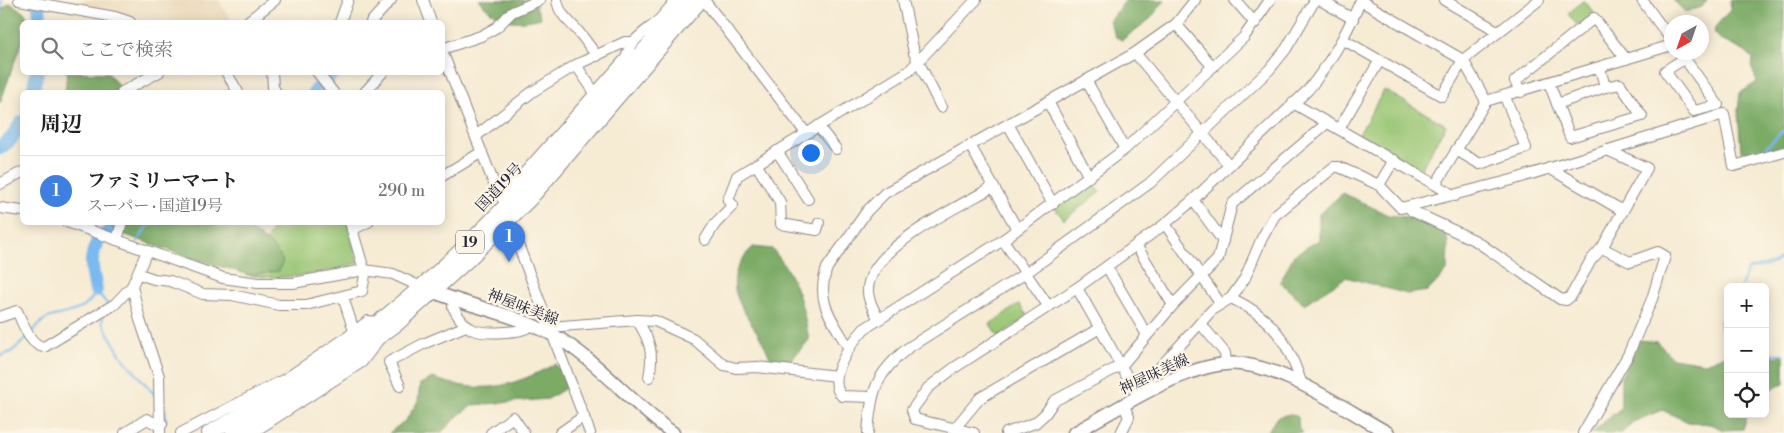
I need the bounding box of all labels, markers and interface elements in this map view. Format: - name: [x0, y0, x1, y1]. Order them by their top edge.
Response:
- north arrow: [1664, 15, 1709, 60]
- search box: [20, 20, 445, 75]
- icon: search: [38, 34, 66, 62]
- text: ここで検索: [78, 38, 173, 62]
- text: 周辺: [40, 112, 82, 138]
- your location: [798, 140, 824, 166]
- street label: 国道19号: [472, 159, 527, 216]
- text: ファミリーマート: [87, 169, 239, 193]
- text: 1: [52, 181, 60, 201]
- text: 290 m: [378, 181, 425, 201]
- text: スーパー · 国道19号: [87, 196, 223, 216]
- pin: 1: [493, 221, 525, 262]
- road number: 19: [456, 230, 484, 253]
- map controls: [1724, 283, 1769, 418]
- button: +: [1724, 283, 1769, 328]
- street label: 神屋味美線: [484, 285, 561, 330]
- button: −: [1724, 328, 1769, 373]
- street label: 神屋味美線: [1116, 350, 1192, 399]
- button: locate: [1724, 373, 1769, 418]

